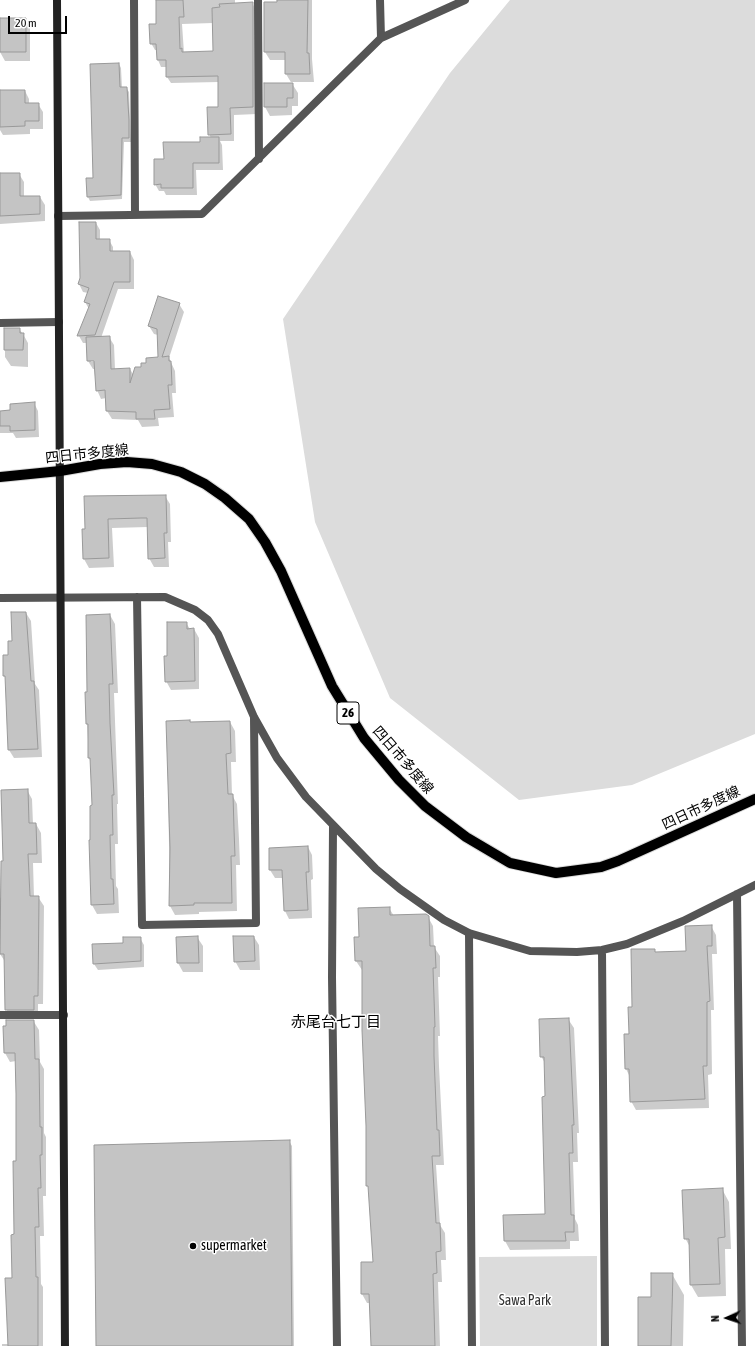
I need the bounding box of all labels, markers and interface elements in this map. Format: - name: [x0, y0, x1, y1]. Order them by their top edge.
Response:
- scale bar: [10, 8, 69, 34]
- text: 20 m: [15, 16, 37, 30]
- street label: 四日市多度線: [44, 441, 130, 467]
- road number: 26: [337, 702, 359, 724]
- street label: 四日市多度線: [369, 723, 437, 797]
- street label: 四日市多度線: [659, 783, 743, 833]
- district label: 赤尾台七丁目: [291, 1013, 381, 1031]
- place label: supermarket: [201, 1238, 267, 1254]
- marker: supermarket: [188, 1241, 198, 1251]
- park label: Sawa Park: [499, 1293, 551, 1309]
- north arrow: [707, 1298, 747, 1338]
- text: N: [709, 1315, 721, 1322]

